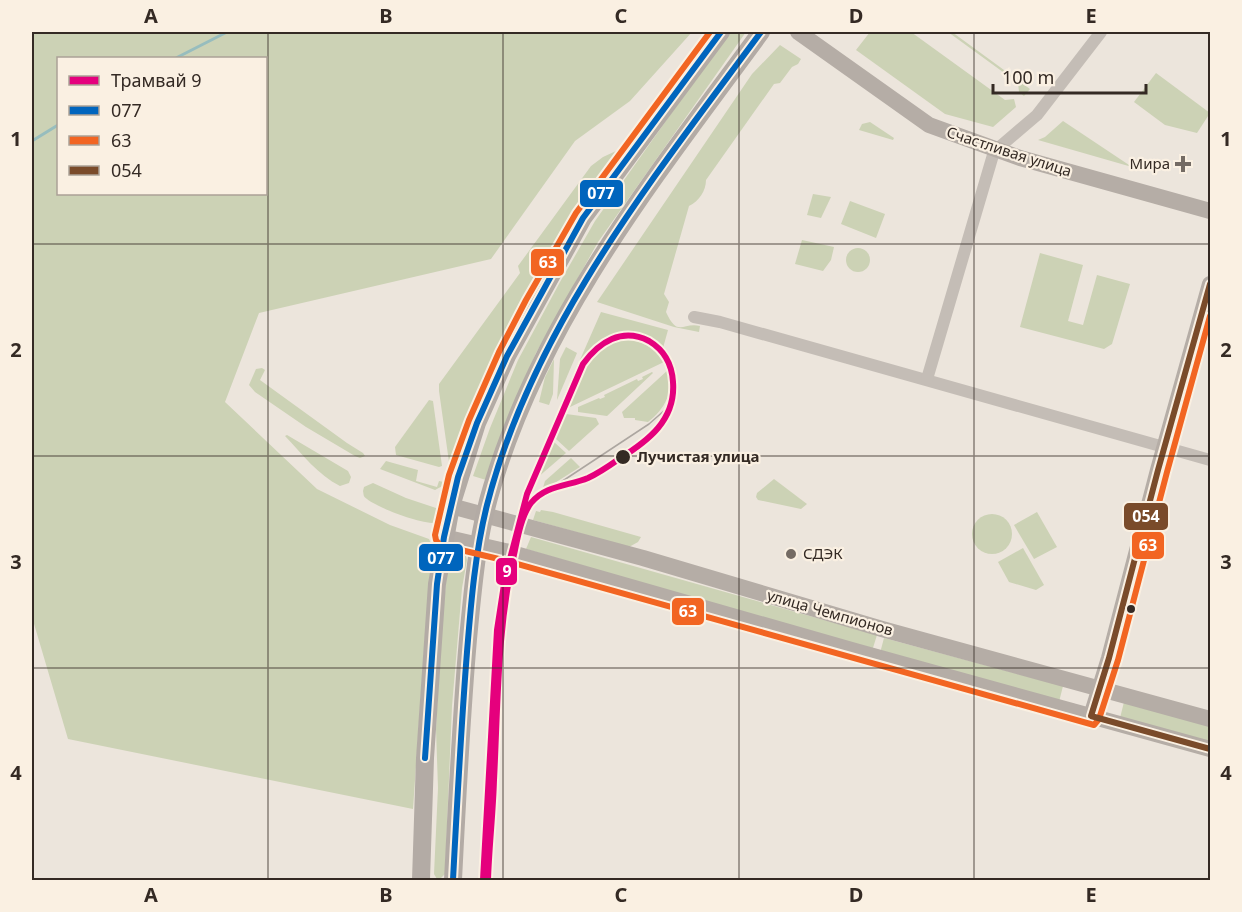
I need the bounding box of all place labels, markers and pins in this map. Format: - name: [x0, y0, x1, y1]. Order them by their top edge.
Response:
- place label: Мира: [1130, 153, 1170, 173]
- marker: Мира: [1174, 155, 1192, 173]
- place label: Лучистая улица: [637, 446, 760, 466]
- marker: Лучистая улица: [614, 448, 632, 466]
- place label: СДЭК: [803, 543, 843, 563]
- marker: СДЭК: [784, 547, 798, 561]
- unlabelled marker: [1125, 603, 1137, 615]

